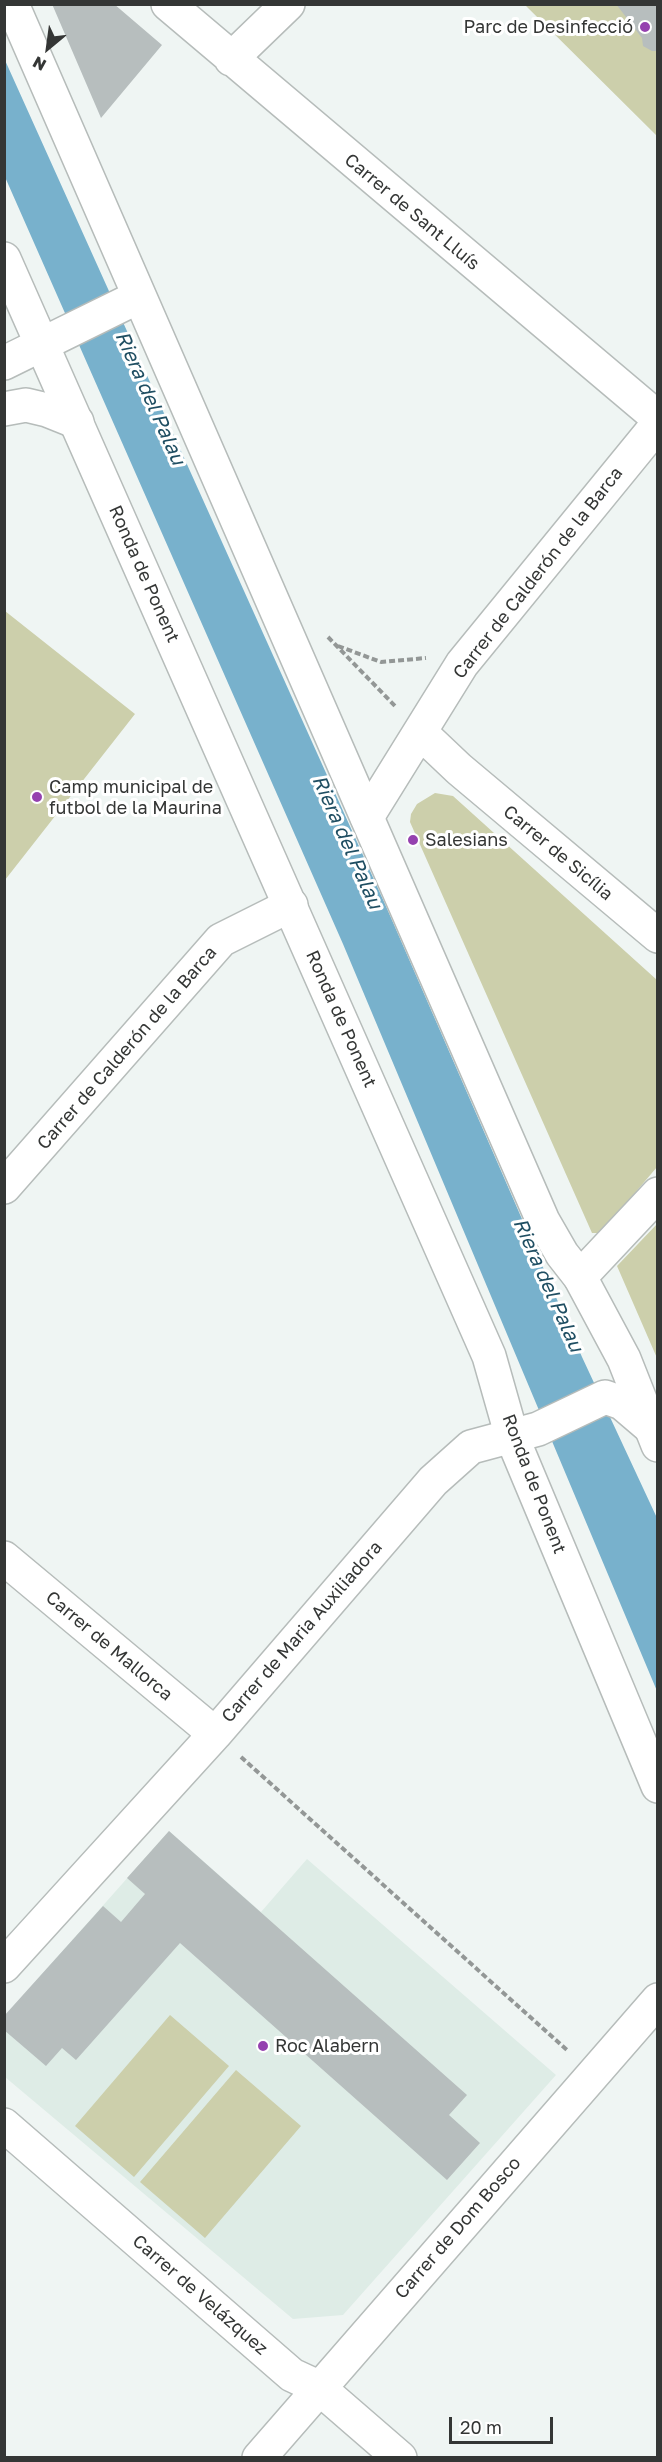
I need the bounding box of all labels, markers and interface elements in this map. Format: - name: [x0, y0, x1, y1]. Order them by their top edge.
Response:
- place label: Parc de Desinfecció: [464, 16, 633, 38]
- north arrow: [18, 18, 78, 78]
- marker: Parc de Desinfecció: [638, 20, 652, 34]
- text: N: [29, 52, 49, 75]
- street label: Carrer de Sant Lluís: [340, 149, 484, 275]
- water label: Riera del Palau: [110, 327, 190, 469]
- street label: Carrer de Calderón de la Barca: [449, 463, 627, 683]
- street label: Ronda de Ponent: [104, 502, 184, 646]
- water label: Riera del Palau: [307, 771, 387, 913]
- place label: Camp municipal de futbol de la Maurina: [49, 776, 222, 818]
- marker: Camp municipal de futbol de la Maurina: [30, 790, 44, 804]
- street label: Carrer de Sicília: [499, 801, 617, 905]
- place label: Salesians: [425, 829, 508, 851]
- marker: Salesians: [406, 833, 420, 847]
- street label: Carrer de Calderón de la Barca: [33, 942, 221, 1154]
- street label: Ronda de Ponent: [301, 947, 381, 1091]
- water label: Riera del Palau: [508, 1214, 588, 1356]
- street label: Ronda de Ponent: [497, 1411, 571, 1557]
- street label: Carrer de Maria Auxiliadora: [217, 1537, 387, 1727]
- street label: Carrer de Mallorca: [41, 1587, 177, 1705]
- place label: Roc Alabern: [275, 2035, 379, 2057]
- marker: Roc Alabern: [256, 2039, 270, 2053]
- street label: Carrer de Dom Bosco: [390, 2153, 526, 2303]
- street label: Carrer de Velázquez: [128, 2230, 272, 2360]
- scale bar: [452, 2405, 556, 2443]
- text: 20 m: [460, 2416, 502, 2438]

